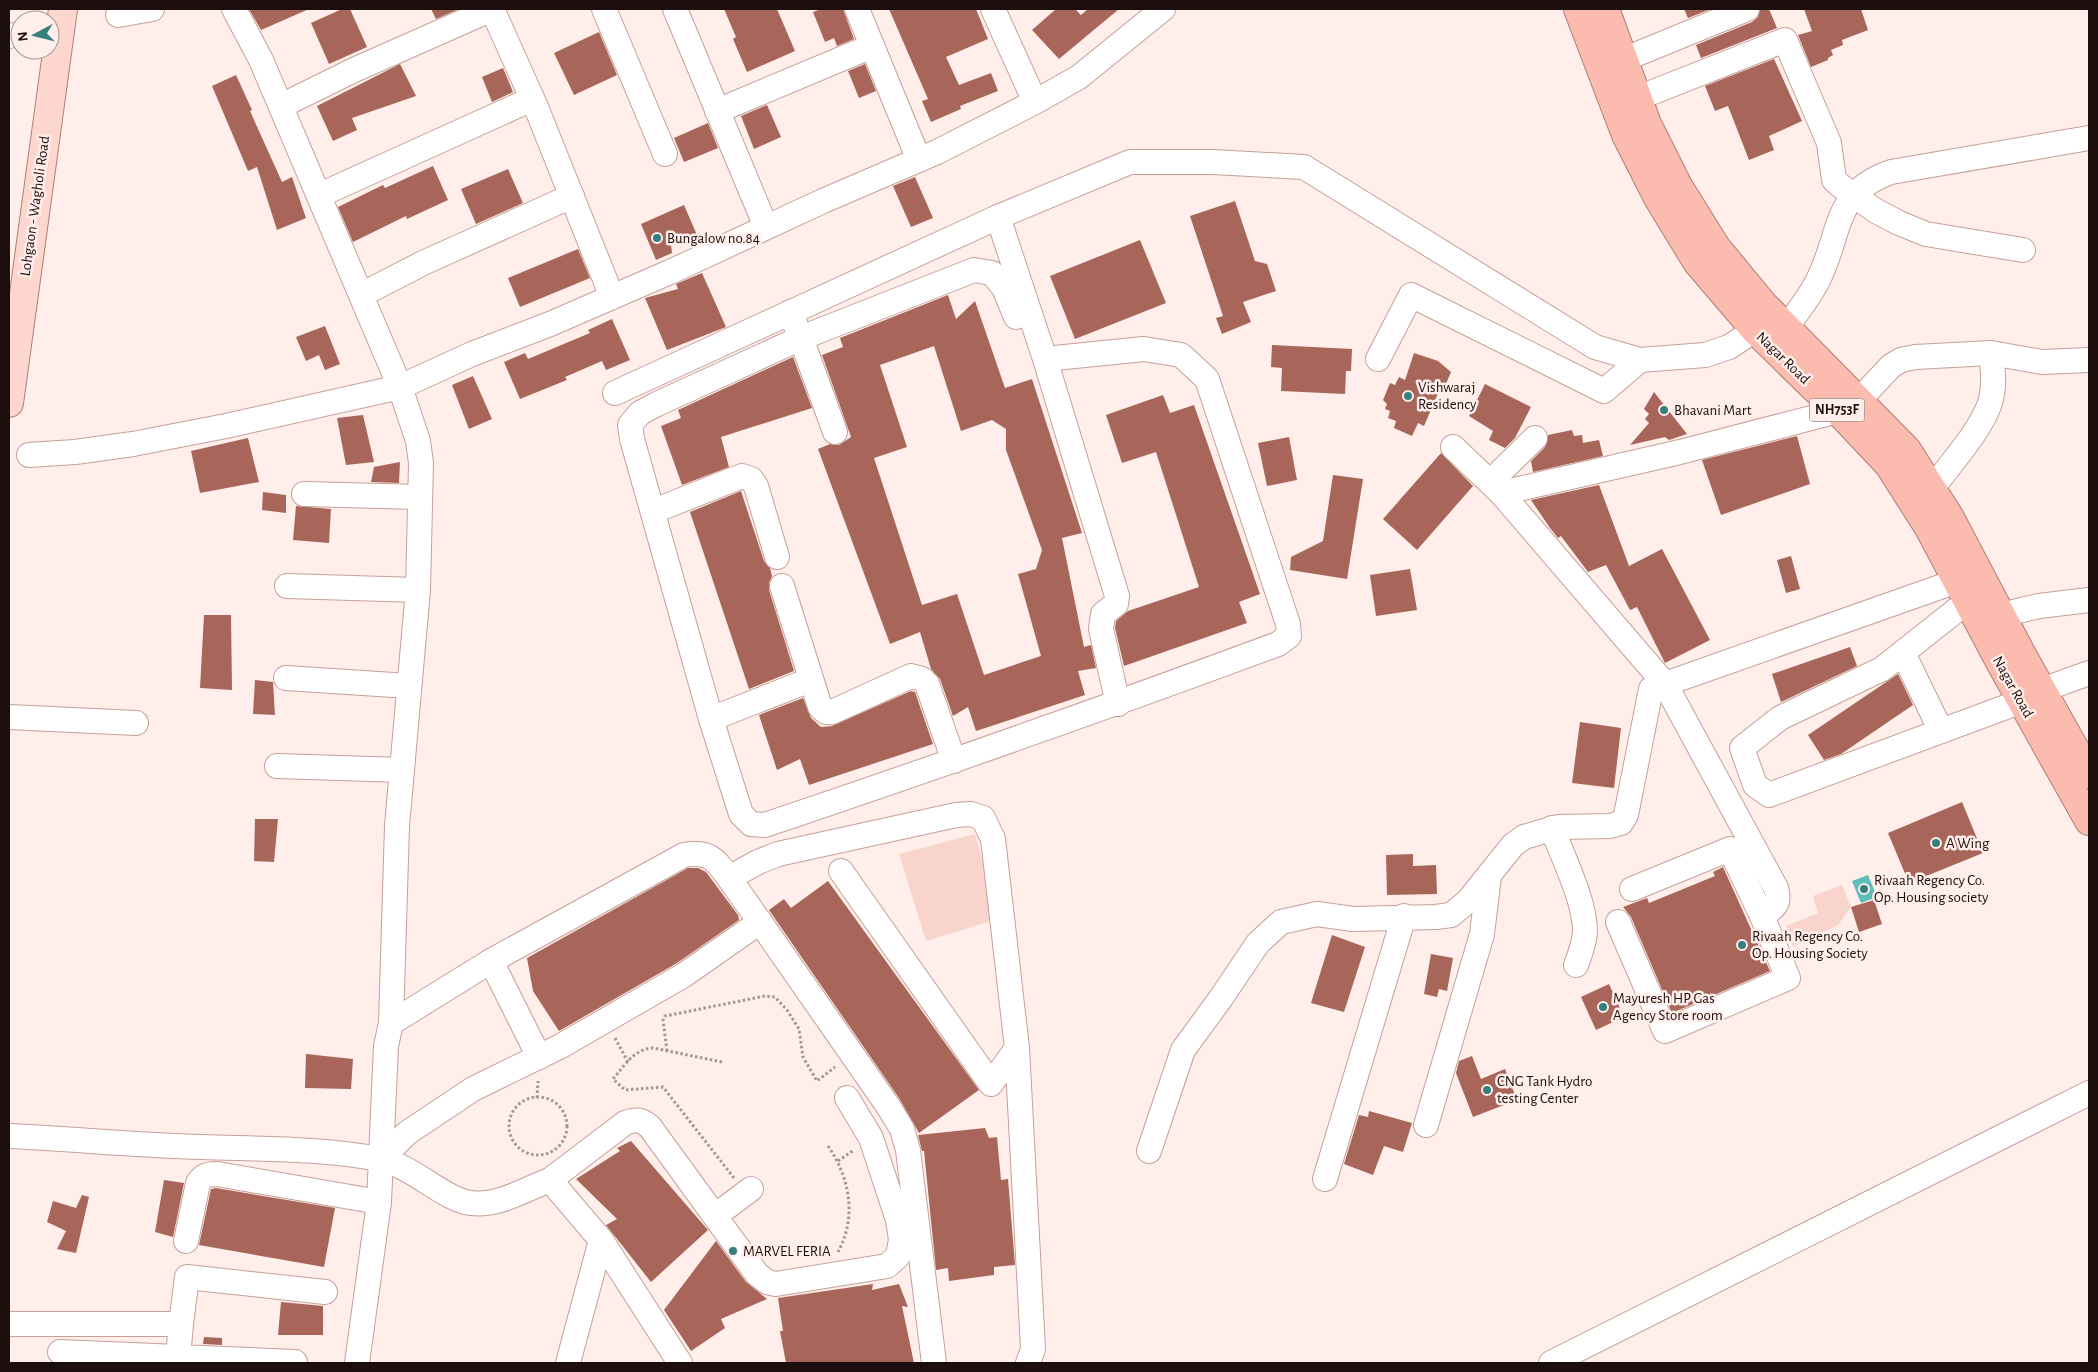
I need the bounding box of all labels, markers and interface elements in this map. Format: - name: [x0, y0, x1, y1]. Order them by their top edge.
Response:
- north arrow: [10, 10, 60, 60]
- text: N: [16, 31, 31, 42]
- street label: Lohgaon - Wagholi Road: [18, 135, 52, 277]
- place label: Bungalow no.84: [667, 231, 760, 246]
- marker: Bungalow no.84: [651, 232, 663, 244]
- street label: Nagar Road: [1753, 329, 1813, 387]
- place label: Vishwaraj Residency: [1418, 380, 1477, 412]
- marker: Vishwaraj Residency: [1402, 390, 1414, 402]
- road number: NH753F: [1810, 398, 1864, 422]
- place label: Bhavani Mart: [1674, 403, 1752, 418]
- marker: Bhavani Mart: [1658, 404, 1670, 416]
- street label: Nagar Road: [1990, 654, 2036, 721]
- place label: A Wing: [1946, 836, 1990, 851]
- marker: A Wing: [1930, 837, 1942, 849]
- place label: Rivaah Regency Co. Op. Housing society: [1874, 873, 1989, 905]
- marker: Rivaah Regency Co. Op. Housing society: [1858, 883, 1870, 895]
- place label: Rivaah Regency Co. Op. Housing Society: [1752, 929, 1868, 961]
- marker: Rivaah Regency Co. Op. Housing Society: [1736, 939, 1748, 951]
- place label: Mayuresh HP Gas Agency Store room: [1613, 991, 1723, 1023]
- marker: Mayuresh HP Gas Agency Store room: [1597, 1001, 1609, 1013]
- place label: CNG Tank Hydro testing Center: [1497, 1074, 1592, 1106]
- marker: CNG Tank Hydro testing Center: [1481, 1084, 1493, 1096]
- place label: MARVEL FERIA: [743, 1244, 831, 1259]
- marker: MARVEL FERIA: [727, 1245, 739, 1257]

